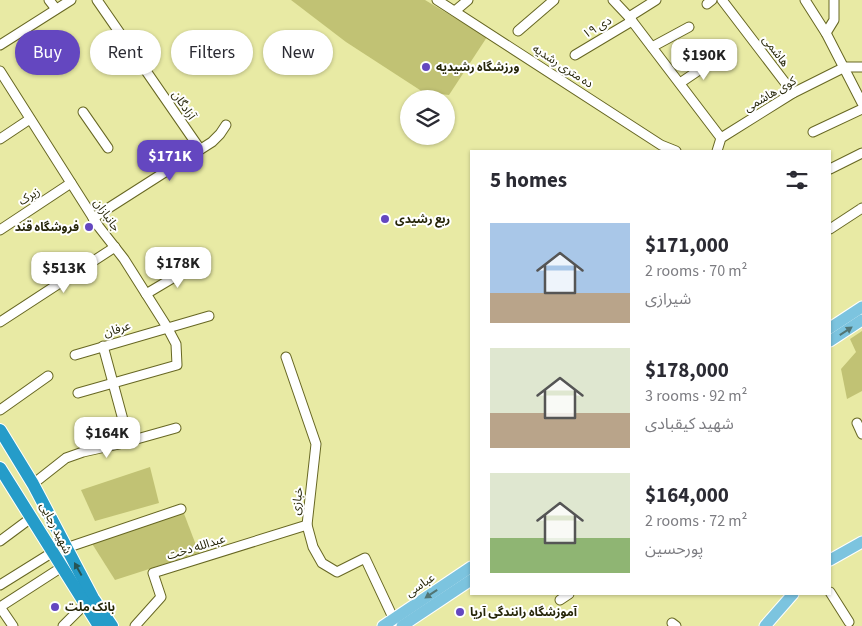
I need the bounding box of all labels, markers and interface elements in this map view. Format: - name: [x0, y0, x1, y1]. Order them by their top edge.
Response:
- street label: ۱۹ دی: [580, 12, 615, 43]
- chip: Buy: [15, 30, 80, 75]
- chip: Rent: [90, 30, 161, 75]
- chip: Filters: [171, 30, 253, 75]
- chip: New: [263, 30, 333, 75]
- street label: هاشمی: [758, 32, 793, 71]
- pin: $190K: [669, 38, 739, 81]
- street label: ده متری رشدیه: [529, 40, 597, 93]
- text: $190K: [682, 44, 726, 66]
- place label: ورزشگاه رشیدیه: [436, 59, 520, 76]
- marker: ورزشگاه رشیدیه: [420, 61, 432, 73]
- street label: کوی هاشمی: [741, 72, 800, 116]
- street label: آزادگان: [168, 87, 200, 124]
- map controls: [400, 90, 455, 145]
- button: layers: [400, 90, 455, 145]
- pin: $171K: [135, 140, 205, 182]
- text: $171K: [148, 145, 192, 167]
- text: 5 homes: [490, 165, 567, 195]
- icon: filters: [783, 166, 811, 194]
- street label: زیرک: [15, 183, 43, 210]
- street label: جانبازان: [89, 195, 124, 235]
- place label: ربع رشیدی: [395, 211, 450, 228]
- marker: ربع رشیدی: [379, 213, 391, 225]
- place label: فروشگاه قند: [15, 219, 79, 236]
- marker: فروشگاه قند: [83, 221, 95, 233]
- text: $171,000: [645, 230, 729, 260]
- icon: home: [530, 243, 590, 303]
- pin: $178K: [143, 246, 213, 289]
- pin: $513K: [29, 252, 99, 294]
- text: $178K: [156, 252, 200, 274]
- text: $513K: [42, 257, 86, 279]
- text: 2 rooms · 70 m²: [645, 260, 747, 282]
- text: شیرازی: [645, 288, 691, 310]
- street label: عرفان: [102, 317, 133, 342]
- one-way arrow: [839, 326, 853, 335]
- text: $178,000: [645, 355, 729, 385]
- icon: home: [530, 368, 590, 428]
- text: 3 rooms · 92 m²: [645, 385, 747, 407]
- text: شهید کیقبادی: [645, 413, 734, 435]
- pin: $164K: [72, 416, 142, 459]
- text: $164K: [85, 422, 129, 444]
- text: $164,000: [645, 480, 729, 510]
- street label: خبازی: [287, 486, 308, 516]
- icon: home: [530, 493, 590, 553]
- street label: شهید رجایی: [35, 500, 76, 557]
- text: 2 rooms · 72 m²: [645, 510, 747, 532]
- street label: عبدالله دخت: [165, 531, 227, 564]
- text: پورحسین: [645, 538, 703, 560]
- one-way arrow: [73, 563, 82, 576]
- street label: عباسى: [402, 569, 438, 601]
- one-way arrow: [424, 589, 437, 599]
- place label: بانک ملت: [65, 599, 115, 616]
- marker: بانک ملت: [49, 601, 61, 613]
- place label: آموزشگاه رانندگی آریا: [470, 604, 578, 621]
- marker: آموزشگاه رانندگی آریا: [454, 606, 466, 618]

